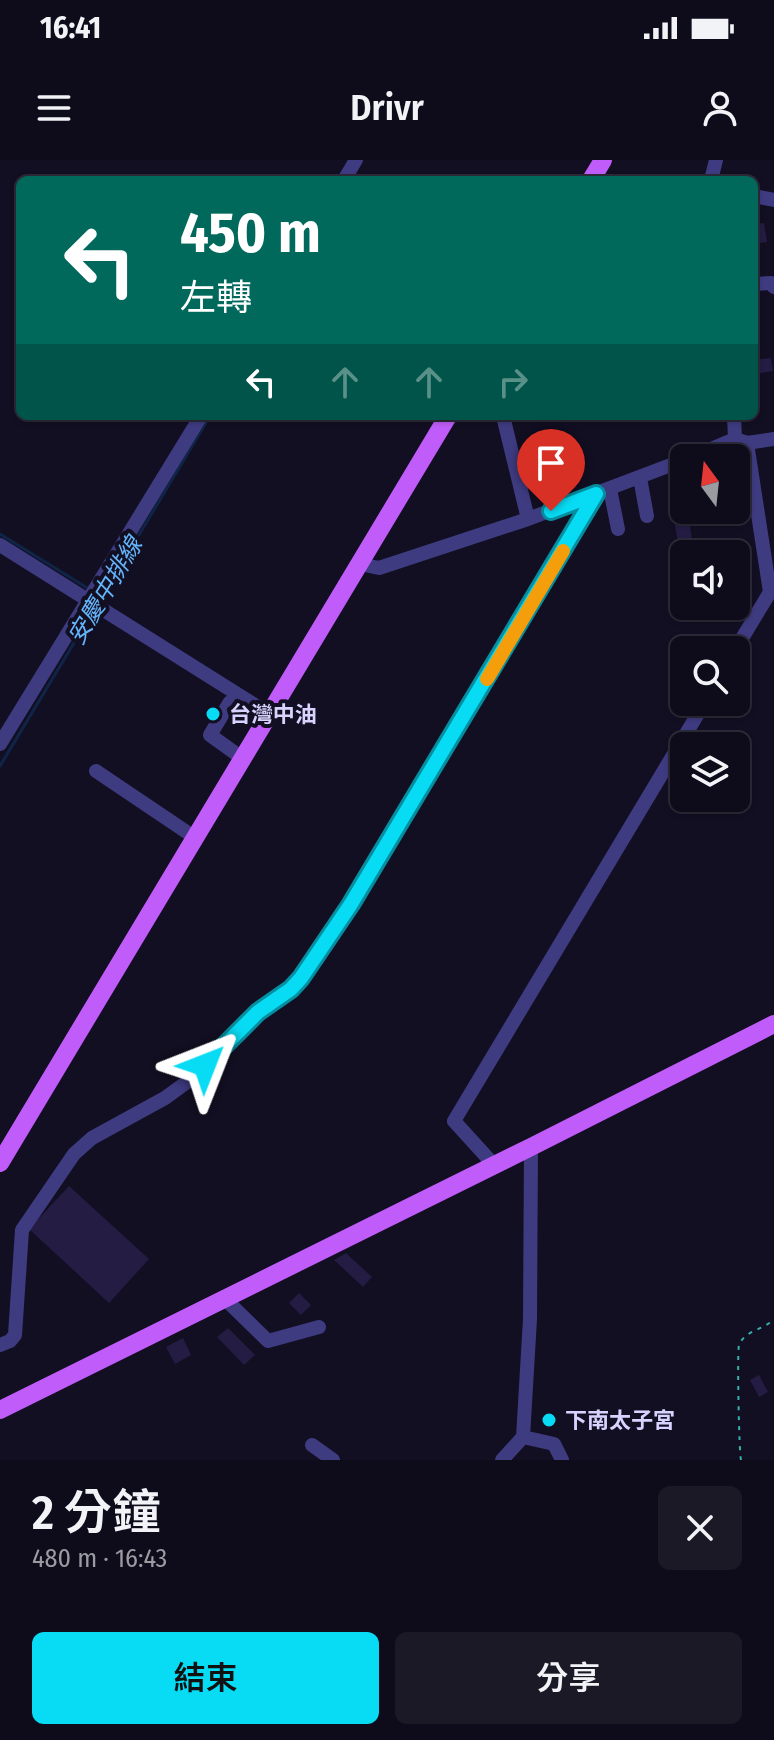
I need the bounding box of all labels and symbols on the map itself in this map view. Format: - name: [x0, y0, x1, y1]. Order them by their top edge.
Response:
- pin: [517, 429, 585, 511]
- north arrow: [670, 444, 750, 524]
- water label: 安慶中排線: [62, 530, 149, 650]
- place label: 台灣中油: [229, 701, 317, 728]
- marker: 台灣中油: [204, 705, 222, 723]
- position arrow: [163, 1023, 247, 1107]
- place label: 下南太子宮: [565, 1407, 675, 1434]
- marker: 下南太子宮: [540, 1411, 558, 1429]

